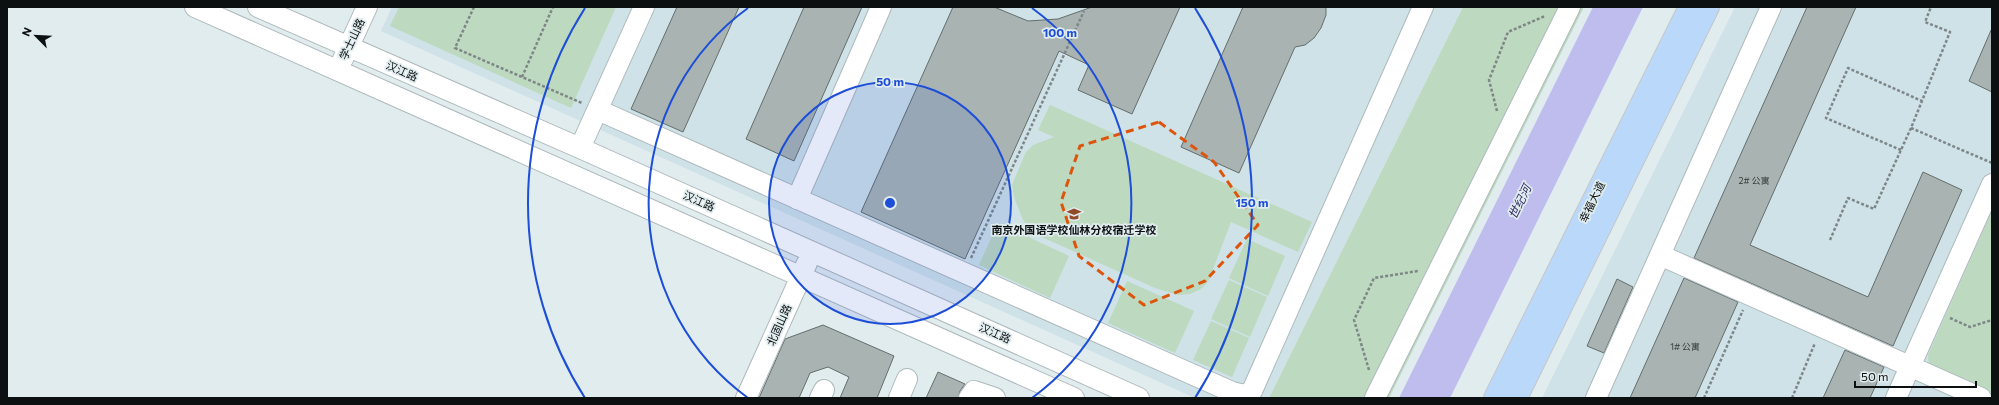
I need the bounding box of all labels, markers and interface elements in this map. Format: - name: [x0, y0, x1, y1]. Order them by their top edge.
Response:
- north arrow: [16, 16, 56, 56]
- street label: 学士山路: [336, 16, 367, 61]
- text: N: [19, 25, 34, 38]
- text: 100 m: [1043, 25, 1077, 39]
- street label: 汉江路: [384, 58, 420, 83]
- text: 50 m: [876, 74, 904, 88]
- house number: 2# 公寓: [1739, 175, 1769, 186]
- street label: 幸福大道: [1576, 179, 1607, 224]
- water label: 世纪河: [1505, 181, 1534, 221]
- street label: 汉江路: [681, 188, 717, 213]
- text: 150 m: [1235, 195, 1269, 209]
- centre of rings: [883, 196, 897, 210]
- school or university icon: 南京外国语学校仙林分校宿迁学校: [1066, 206, 1082, 222]
- place label: 南京外国语学校仙林分校宿迁学校: [992, 223, 1157, 236]
- street label: 北固山路: [764, 302, 793, 348]
- street label: 汉江路: [977, 320, 1013, 345]
- house number: 1# 公寓: [1670, 341, 1700, 352]
- scale bar: [1855, 363, 1976, 389]
- text: 50 m: [1861, 369, 1889, 383]

